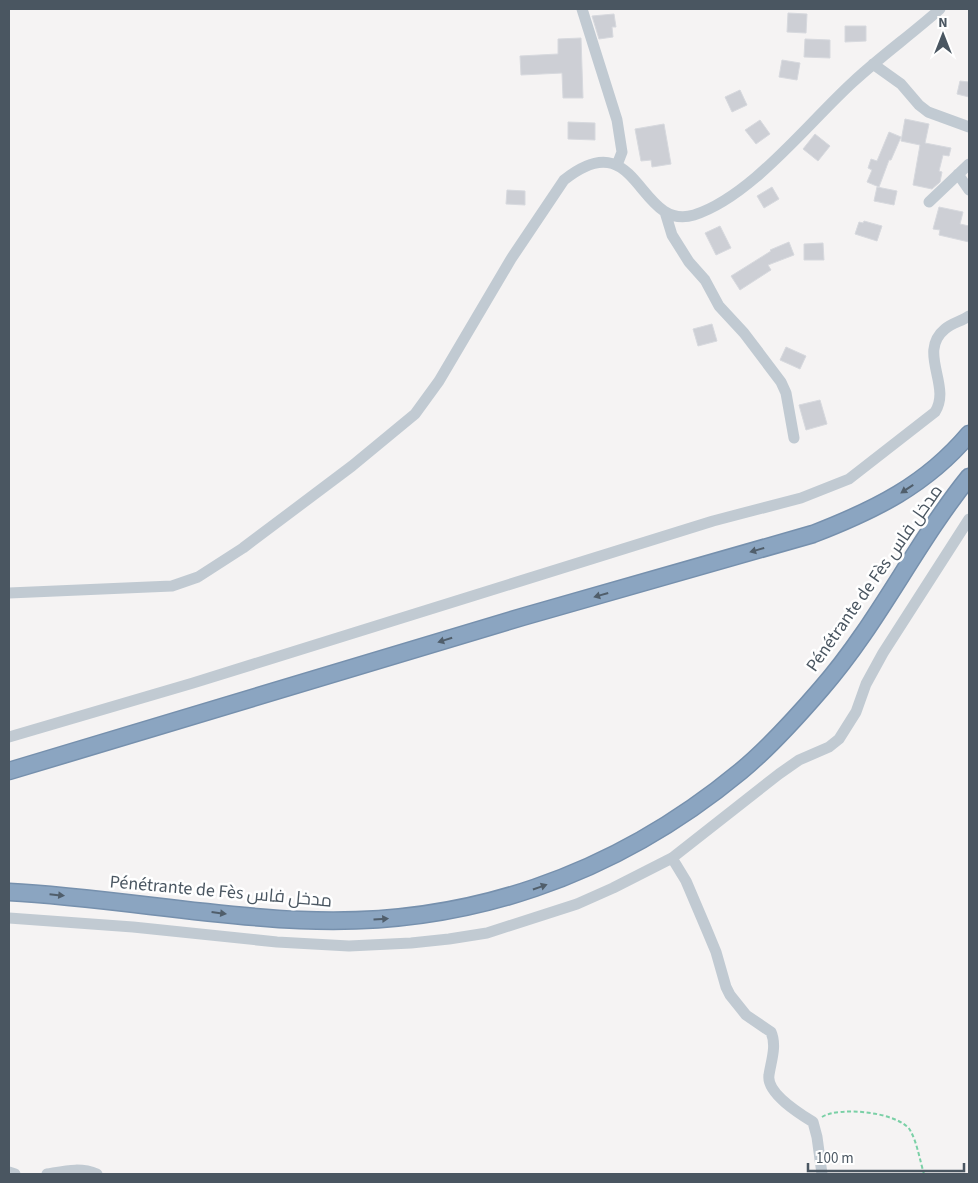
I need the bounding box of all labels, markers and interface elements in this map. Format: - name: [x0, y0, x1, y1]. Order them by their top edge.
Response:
- north arrow: [918, 10, 968, 60]
- text: N: [938, 13, 948, 33]
- street label: Pénétrante de Fès مدخل فاس: [800, 480, 949, 677]
- one-way arrow: [900, 485, 914, 494]
- one-way arrow: [750, 547, 765, 555]
- one-way arrow: [593, 592, 608, 600]
- one-way arrow: [437, 637, 452, 645]
- street label: Pénétrante de Fès مدخل فاس: [109, 869, 333, 914]
- one-way arrow: [532, 883, 547, 890]
- one-way arrow: [50, 891, 66, 899]
- one-way arrow: [211, 909, 227, 917]
- one-way arrow: [373, 915, 389, 923]
- scale bar: [808, 1140, 964, 1172]
- text: 100 m: [816, 1148, 854, 1169]

